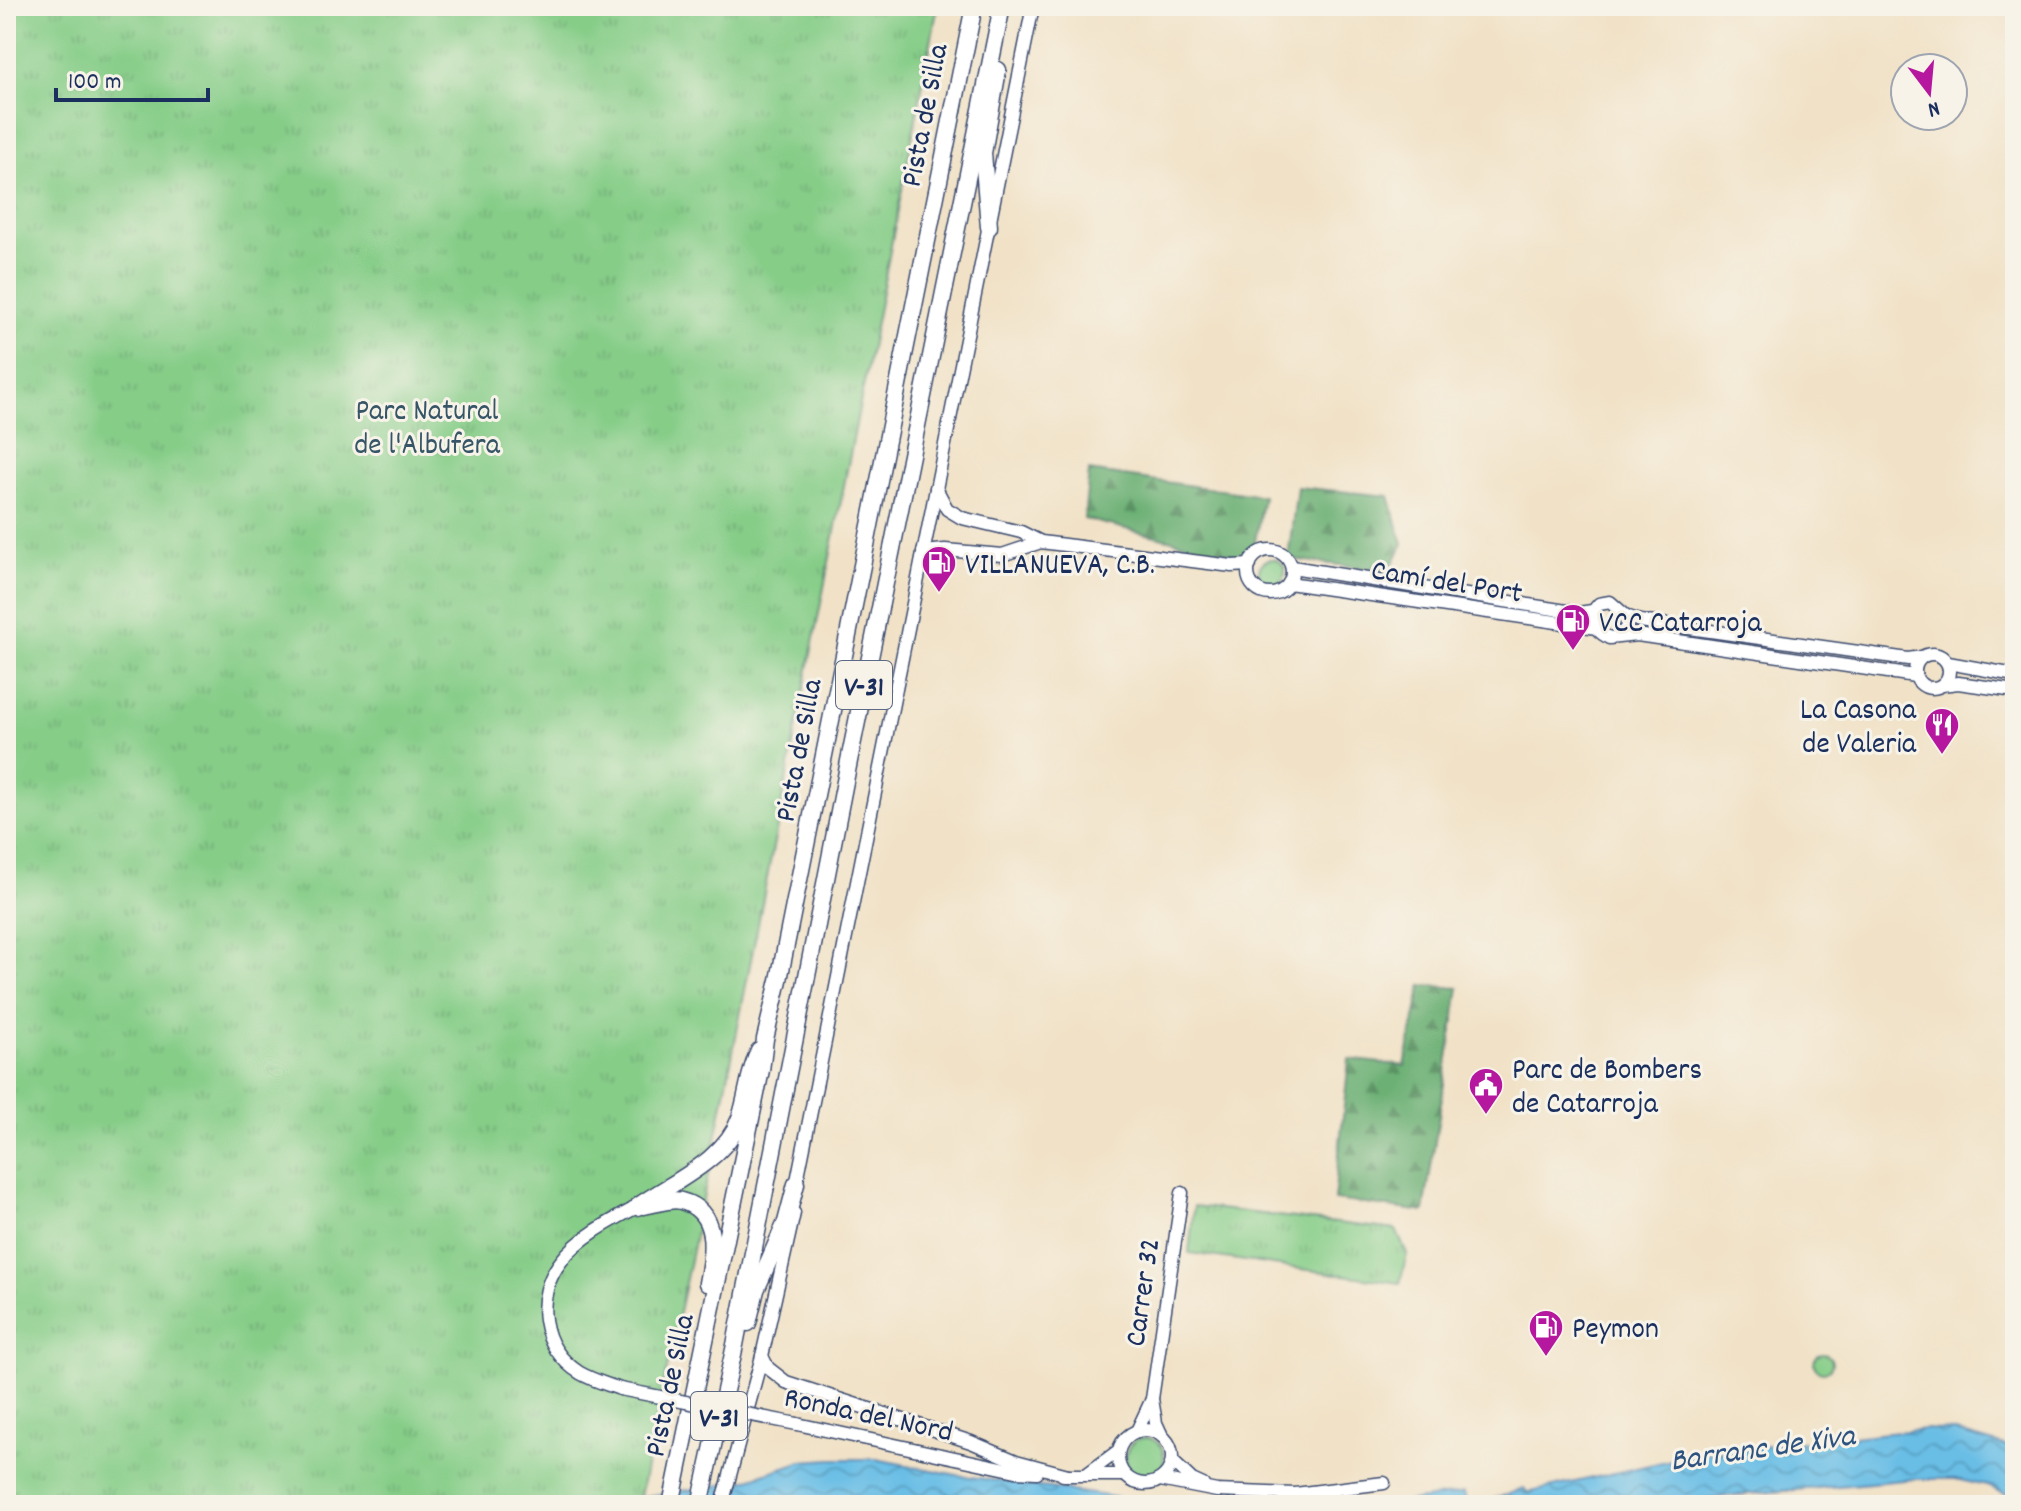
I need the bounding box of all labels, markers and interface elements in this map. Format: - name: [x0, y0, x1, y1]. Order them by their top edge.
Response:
- street label: Pista de Silla: [892, 40, 963, 191]
- scale bar: [56, 52, 208, 102]
- north arrow: [1889, 52, 1969, 132]
- text: 100 m: [68, 66, 121, 100]
- text: N: [1924, 91, 1943, 124]
- park label: Parc Natural de l'Albufera: [354, 392, 501, 469]
- fuel station icon: VILLANUEVA, C.B.: [920, 544, 958, 594]
- place label: VILLANUEVA, C.B.: [965, 546, 1155, 589]
- street label: Camí del Port: [1368, 551, 1525, 618]
- fuel station icon: VCC Catarroja: [1554, 602, 1592, 652]
- place label: VCC Catarroja: [1599, 604, 1762, 647]
- road number: V-31: [836, 661, 892, 709]
- street label: Pista de Silla: [766, 675, 837, 826]
- place label: La Casona de Valeria: [1800, 691, 1917, 768]
- restaurant icon: La Casona de Valeria: [1923, 706, 1961, 756]
- place label: Parc de Bombers de Catarroja: [1512, 1051, 1702, 1128]
- public building icon: Parc de Bombers de Catarroja: [1467, 1066, 1505, 1116]
- street label: Carrer 32: [1117, 1236, 1174, 1349]
- fuel station icon: Peymon: [1527, 1308, 1565, 1358]
- street label: Pista de Silla: [636, 1310, 709, 1461]
- place label: Peymon: [1572, 1310, 1659, 1353]
- street label: Ronda del Nord: [780, 1379, 956, 1456]
- road number: V-31: [691, 1392, 747, 1440]
- water label: Barranc de Xiva: [1667, 1415, 1860, 1487]

